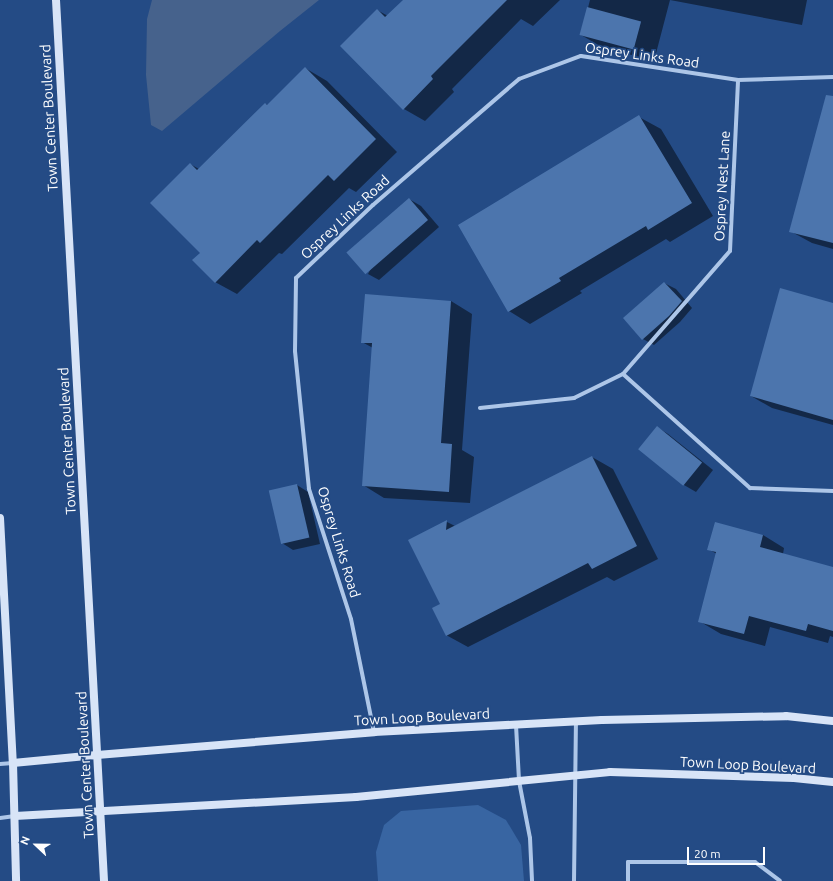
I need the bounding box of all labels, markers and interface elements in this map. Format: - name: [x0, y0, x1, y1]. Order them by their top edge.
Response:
- street label: Osprey Links Road: [584, 39, 700, 71]
- street label: Town Center Boulevard: [37, 44, 61, 192]
- street label: Osprey Nest Lane: [711, 130, 733, 242]
- street label: Osprey Links Road: [297, 172, 393, 262]
- street label: Town Center Boulevard: [55, 367, 79, 515]
- street label: Osprey Links Road: [314, 484, 364, 600]
- street label: Town Center Boulevard: [73, 691, 97, 839]
- street label: Town Loop Boulevard: [354, 705, 490, 729]
- street label: Town Loop Boulevard: [680, 753, 816, 777]
- north arrow: [16, 825, 56, 865]
- text: N: [18, 834, 32, 847]
- scale bar: [689, 839, 767, 865]
- text: 20 m: [694, 847, 721, 860]

